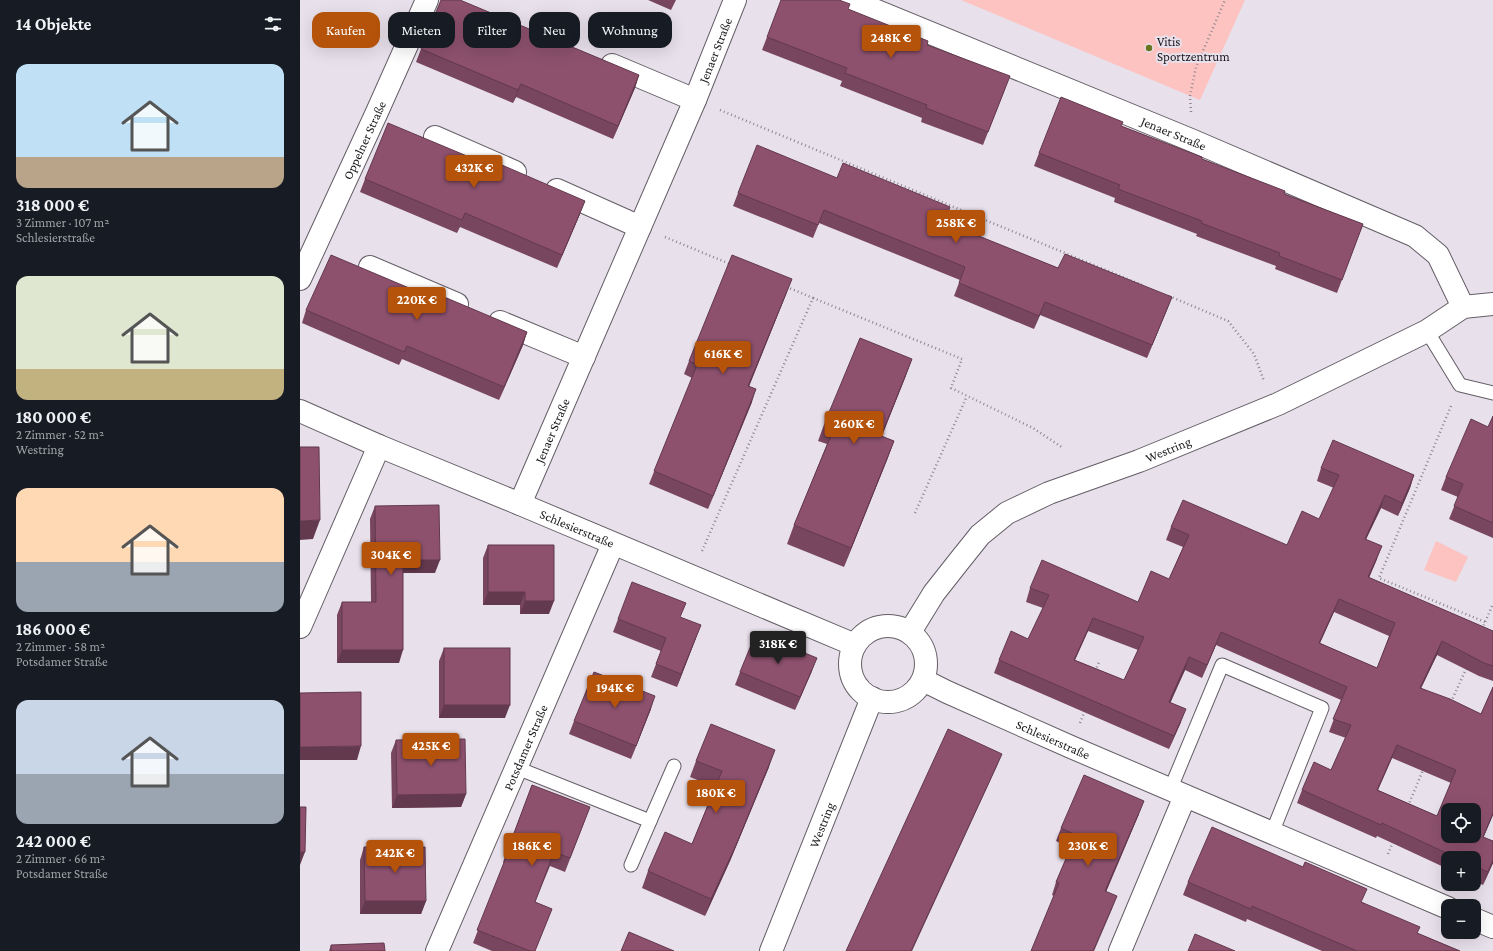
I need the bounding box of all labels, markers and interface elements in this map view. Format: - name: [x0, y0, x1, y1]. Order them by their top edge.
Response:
- chip: Kaufen: [312, 12, 380, 48]
- chip: Mieten: [388, 12, 455, 48]
- chip: Filter: [463, 12, 521, 48]
- chip: Neu: [529, 12, 580, 48]
- chip: Wohnung: [588, 12, 672, 48]
- icon: filters: [262, 13, 284, 35]
- text: 14 Objekte: [16, 15, 92, 34]
- street label: Jenaer Straße: [695, 15, 735, 86]
- pin: 248K €: [858, 25, 924, 59]
- text: 248K €: [871, 30, 911, 45]
- place label: Vitis Sportzentrum: [1157, 34, 1230, 64]
- marker: Vitis Sportzentrum: [1144, 43, 1154, 53]
- icon: home: [114, 90, 186, 162]
- street label: Oppelner Straße: [340, 98, 389, 182]
- street label: Jenaer Straße: [1138, 113, 1209, 154]
- pin: 432K €: [441, 155, 507, 189]
- text: 432K €: [454, 160, 494, 175]
- text: 318 000 €: [16, 196, 89, 215]
- pin: 258K €: [923, 210, 989, 244]
- text: 3 Zimmer · 107 m²: [16, 215, 109, 230]
- text: 258K €: [936, 215, 976, 230]
- text: Schlesierstraße: [16, 230, 95, 245]
- pin: 220K €: [384, 287, 450, 321]
- text: 220K €: [397, 292, 437, 307]
- icon: home: [114, 302, 186, 374]
- pin: 616K €: [690, 341, 756, 375]
- text: 616K €: [704, 346, 742, 361]
- street label: Jenaer Straße: [531, 396, 573, 466]
- text: 180 000 €: [16, 408, 91, 427]
- pin: 260K €: [821, 411, 887, 445]
- text: 260K €: [834, 416, 874, 431]
- text: 2 Zimmer · 52 m²: [16, 427, 104, 442]
- street label: Westring: [1143, 433, 1194, 466]
- text: Westring: [16, 442, 64, 457]
- street label: Schlesierstraße: [538, 506, 617, 551]
- icon: home: [114, 514, 186, 586]
- pin: 304K €: [358, 542, 424, 576]
- text: 304K €: [371, 547, 411, 562]
- text: 186 000 €: [16, 620, 90, 639]
- pin: 318K €: [745, 631, 811, 665]
- text: 318K €: [759, 636, 797, 651]
- text: 2 Zimmer · 58 m²: [16, 639, 105, 654]
- text: Potsdamer Straße: [16, 654, 108, 669]
- pin: 194K €: [582, 675, 648, 709]
- text: 194K €: [596, 680, 634, 695]
- street label: Potsdamer Straße: [500, 702, 551, 793]
- street label: Schlesierstraße: [1014, 717, 1092, 762]
- icon: home: [114, 726, 186, 798]
- pin: 425K €: [398, 733, 464, 767]
- text: 425K €: [411, 738, 451, 753]
- pin: 180K €: [683, 780, 749, 814]
- text: 180K €: [696, 785, 736, 800]
- street label: Westring: [806, 799, 838, 850]
- map controls: [1441, 803, 1481, 939]
- button: locate: [1441, 803, 1481, 843]
- text: 242 000 €: [16, 832, 91, 851]
- pin: 186K €: [499, 833, 565, 867]
- pin: 230K €: [1055, 833, 1121, 867]
- text: 186K €: [513, 838, 551, 853]
- text: 230K €: [1068, 838, 1108, 853]
- pin: 242K €: [362, 840, 428, 874]
- text: 242K €: [375, 845, 415, 860]
- text: 2 Zimmer · 66 m²: [16, 851, 105, 866]
- button: +: [1441, 851, 1481, 891]
- text: Potsdamer Straße: [16, 866, 108, 881]
- button: −: [1441, 899, 1481, 939]

